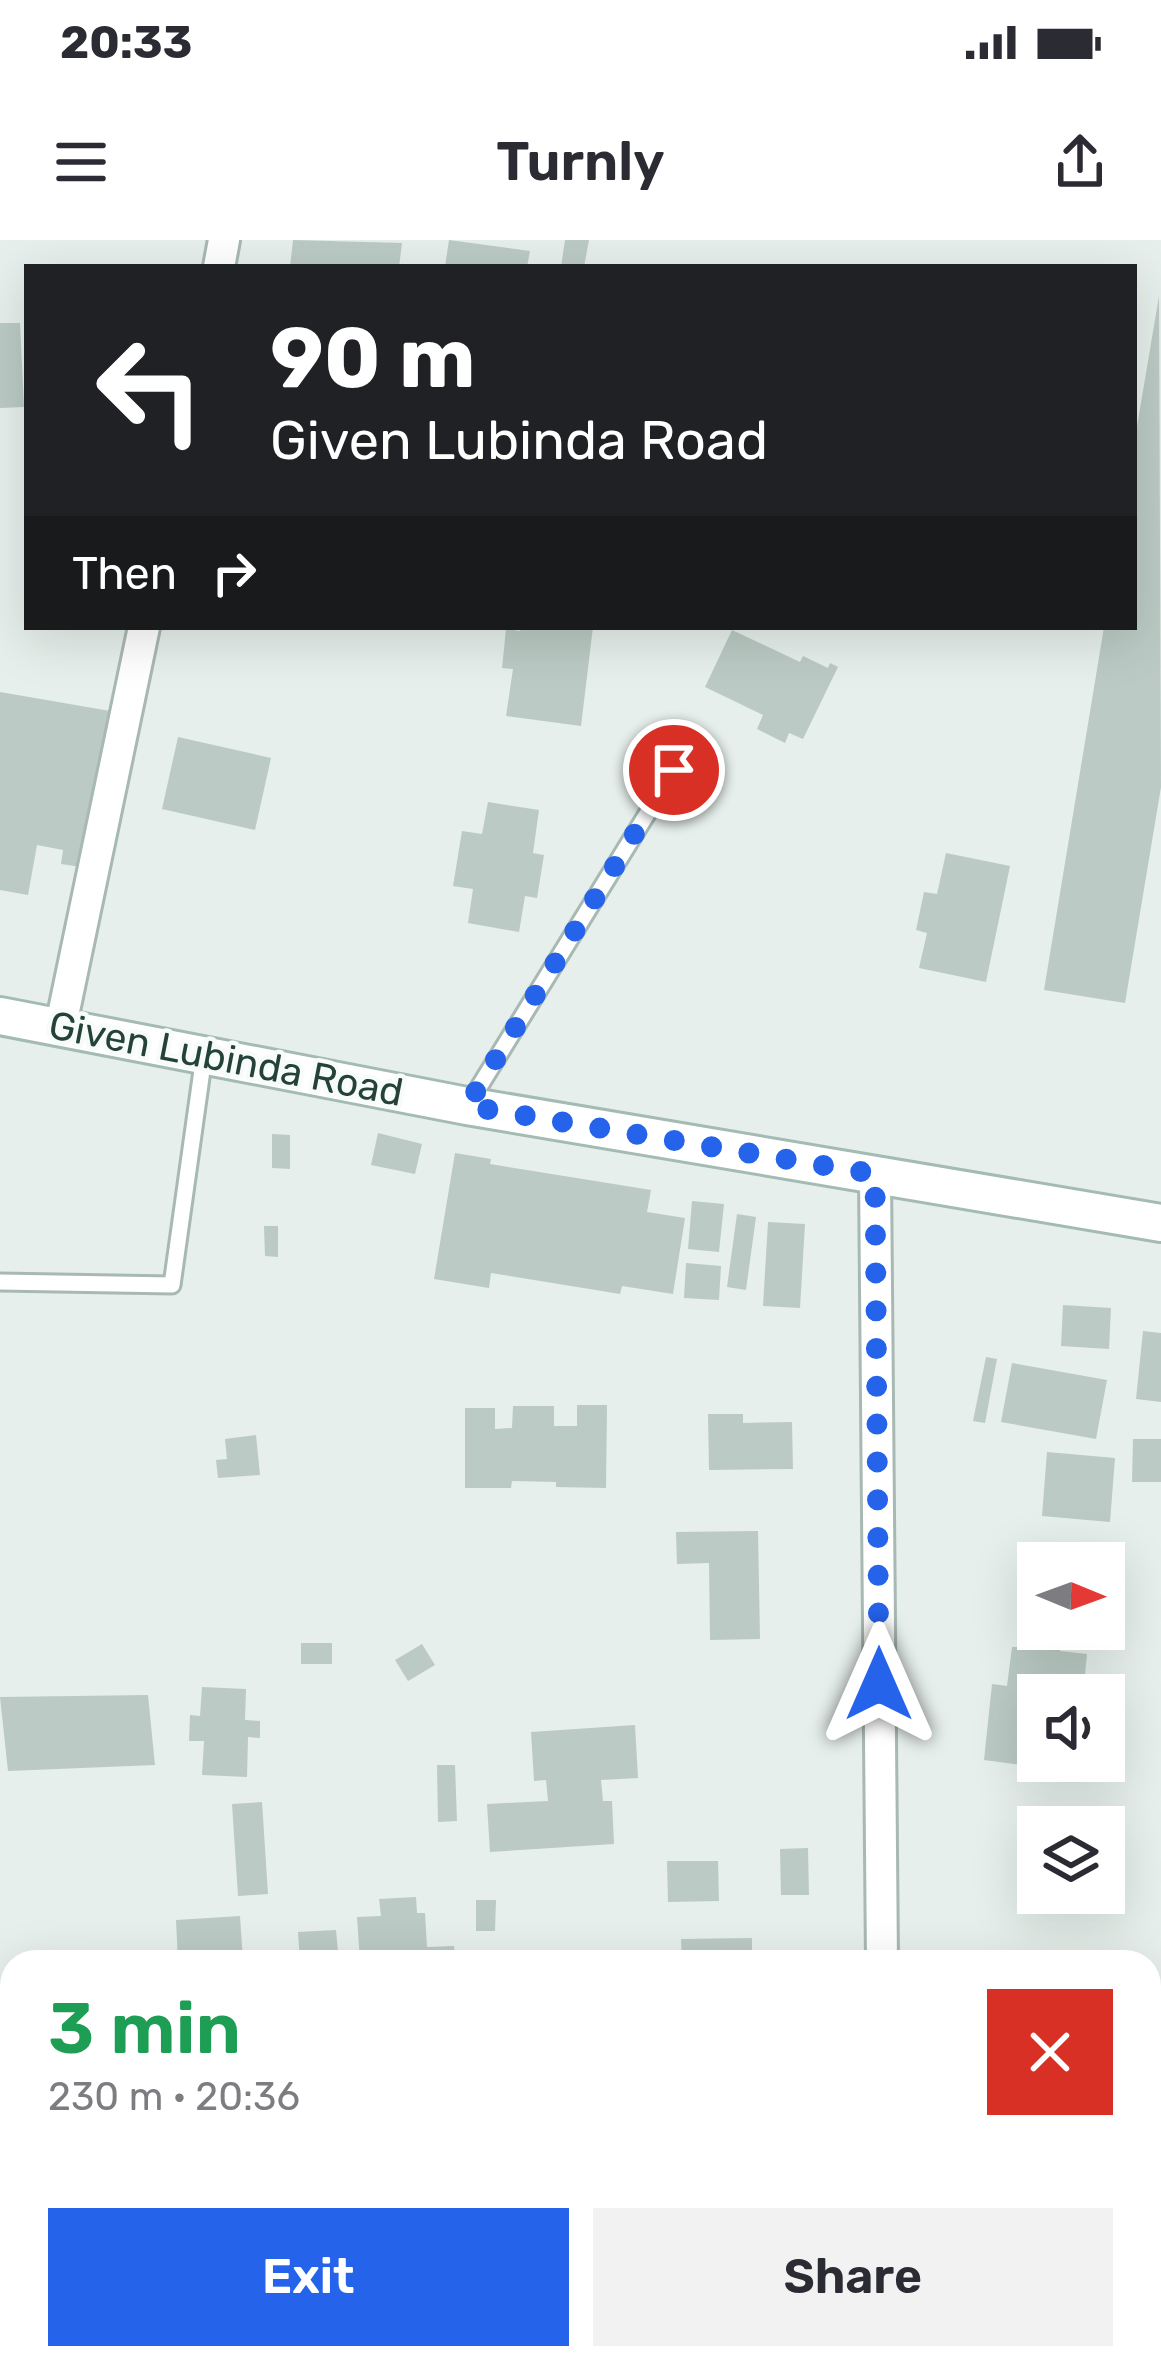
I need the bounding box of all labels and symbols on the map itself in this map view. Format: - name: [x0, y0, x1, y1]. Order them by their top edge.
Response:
- pin: [623, 719, 725, 821]
- street label: Given Lubinda Road: [45, 1002, 407, 1116]
- north arrow: [1017, 1542, 1125, 1650]
- position arrow: [816, 1621, 942, 1747]

